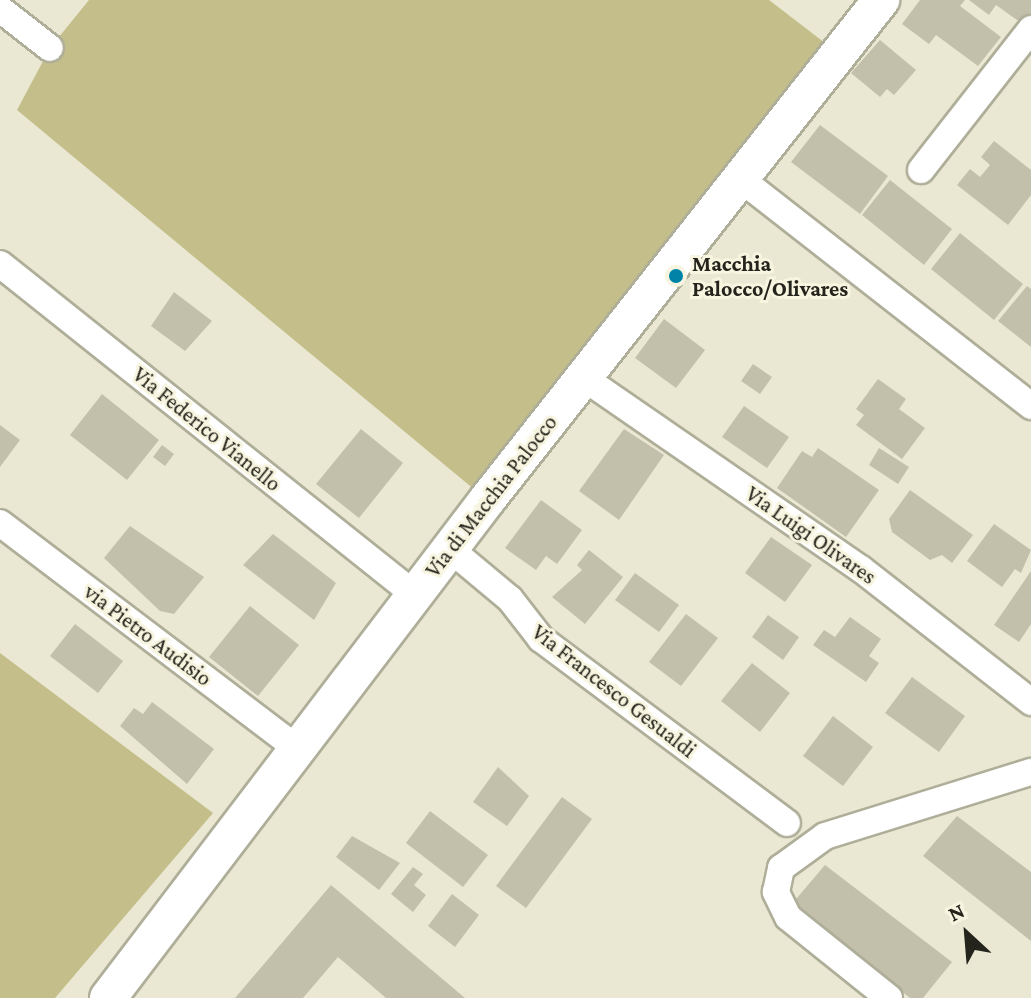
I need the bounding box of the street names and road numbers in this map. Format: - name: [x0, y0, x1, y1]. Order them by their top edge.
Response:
- street label: Via Federico Vianello: [127, 361, 287, 497]
- street label: Via di Macchia Palocco: [419, 410, 563, 582]
- street label: Via Luigi Olivares: [741, 480, 881, 590]
- street label: via Pietro Audisio: [79, 578, 217, 692]
- street label: Via Francesco Gesualdi: [527, 619, 701, 763]

